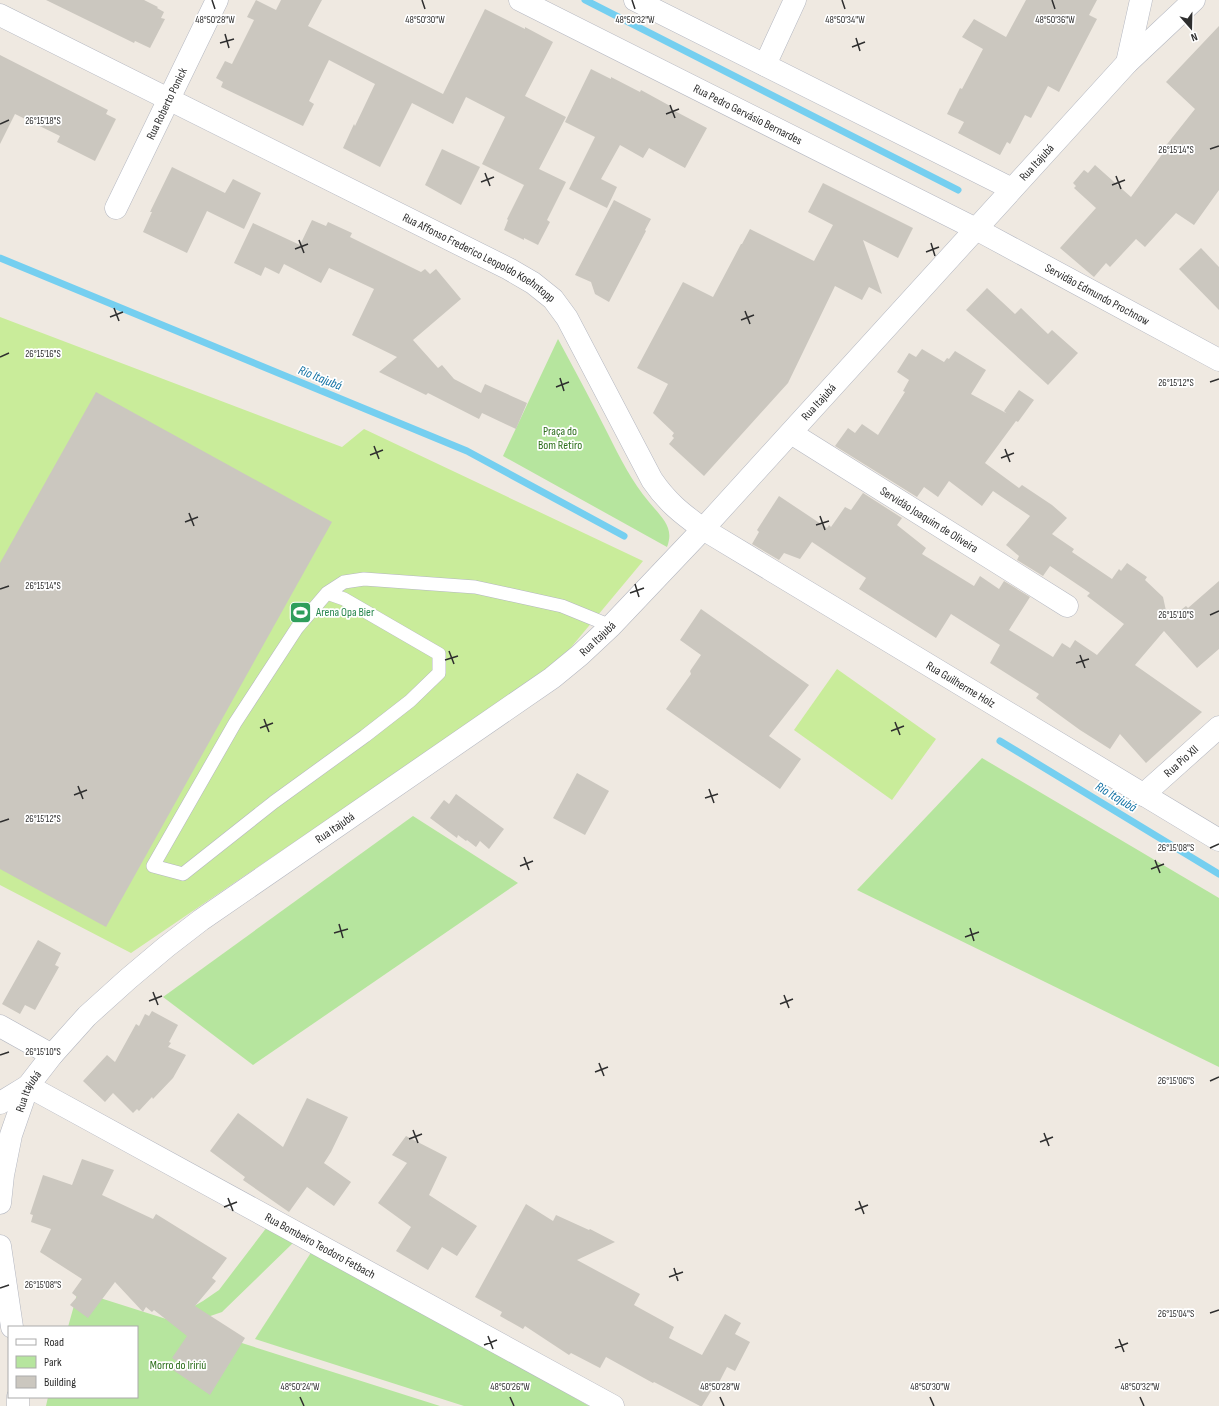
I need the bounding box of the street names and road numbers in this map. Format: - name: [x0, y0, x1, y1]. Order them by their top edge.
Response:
- street label: Rua Roberto Ponick: [143, 65, 191, 142]
- street label: Rua Pedro Gervásio Bernardes: [691, 81, 805, 148]
- street label: Rua Itajubá: [1016, 141, 1057, 184]
- street label: Rua Affonso Frederico Leopoldo Koehntopp: [400, 210, 558, 305]
- street label: Servidão Edmundo Prochnow: [1042, 260, 1152, 329]
- street label: Rua Itajubá: [798, 380, 839, 423]
- street label: Servidão Joaquim de Oliveira: [877, 483, 981, 556]
- street label: Rua Itajubá: [576, 618, 619, 659]
- street label: Rua Guilherme Holz: [923, 658, 999, 711]
- street label: Rua Pio XII: [1161, 742, 1201, 780]
- street label: Rua Itajubá: [312, 809, 358, 847]
- street label: Rua Itajubá: [12, 1067, 45, 1114]
- street label: Rua Bombeiro Teodoro Fetbach: [262, 1210, 378, 1282]

